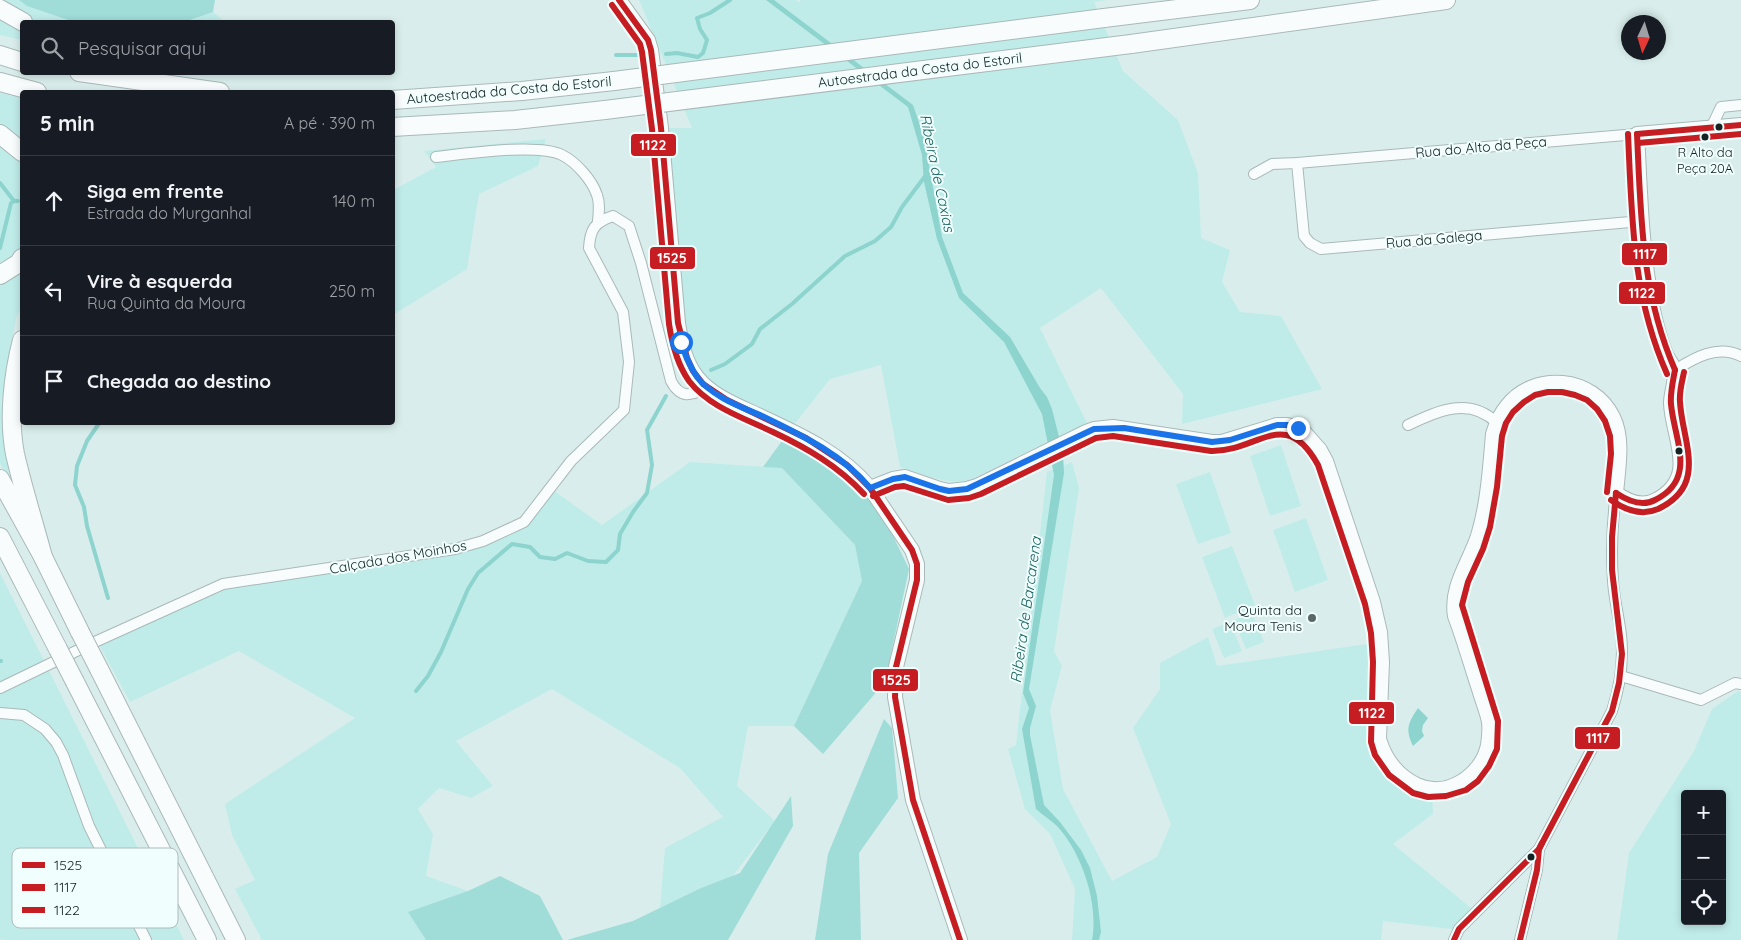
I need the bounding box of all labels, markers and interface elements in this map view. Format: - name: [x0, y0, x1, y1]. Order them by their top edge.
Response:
- north arrow: [1621, 15, 1666, 60]
- search box: [20, 20, 395, 75]
- icon: search: [38, 34, 66, 62]
- text: Pesquisar aqui: [78, 36, 206, 60]
- street label: Autoestrada da Costa do Estoril: [817, 49, 1023, 91]
- street label: Autoestrada da Costa do Estoril: [406, 72, 612, 108]
- text: 5 min: [40, 110, 95, 136]
- water label: Ribeira de Caxias: [916, 112, 959, 234]
- text: A pé · 390 m: [284, 113, 375, 133]
- unlabelled marker: [1714, 122, 1724, 132]
- street label: Rua do Alto da Peça: [1414, 132, 1548, 162]
- marker: R Alto da Peça 20A: [1700, 132, 1710, 142]
- line badge: 1122: [630, 133, 677, 157]
- text: 1122: [640, 136, 666, 154]
- place label: R Alto da Peça 20A: [1677, 144, 1734, 176]
- text: Siga em frente: [87, 179, 224, 203]
- icon: ahead: [40, 187, 68, 215]
- text: 140 m: [332, 191, 375, 211]
- text: Estrada do Murganhal: [87, 203, 252, 223]
- street label: Rua da Galega: [1385, 226, 1483, 252]
- line badge: 1117: [1621, 242, 1668, 266]
- text: 1117: [1633, 245, 1657, 263]
- line badge: 1525: [649, 246, 696, 270]
- text: 1525: [657, 249, 687, 267]
- text: Vire à esquerda: [87, 269, 232, 293]
- icon: left: [40, 277, 68, 305]
- text: 250 m: [329, 281, 375, 301]
- line badge: 1122: [1618, 281, 1666, 305]
- text: 1122: [1629, 284, 1655, 302]
- text: Rua Quinta da Moura: [87, 293, 246, 313]
- route start: [670, 331, 693, 354]
- icon: arrive: [40, 367, 68, 395]
- text: Chegada ao destino: [87, 369, 271, 393]
- route end: [1287, 417, 1310, 440]
- unlabelled marker: [1674, 446, 1684, 456]
- water label: Ribeira de Barcarena: [1006, 535, 1045, 684]
- street label: Calçada dos Moinhos: [328, 536, 468, 578]
- place label: Quinta da Moura Tenis: [1224, 601, 1302, 635]
- marker: Quinta da Moura Tenis: [1306, 612, 1318, 624]
- line badge: 1525: [872, 668, 919, 692]
- text: 1525: [881, 671, 911, 689]
- line badge: 1122: [1348, 701, 1395, 725]
- text: 1122: [1359, 704, 1385, 722]
- line badge: 1117: [1574, 726, 1621, 750]
- text: 1117: [1586, 729, 1610, 747]
- map controls: [1681, 790, 1726, 925]
- button: +: [1681, 790, 1726, 835]
- button: −: [1681, 835, 1726, 880]
- legend: [12, 848, 178, 928]
- unlabelled marker: [1526, 852, 1536, 862]
- text: 1525: [54, 856, 82, 874]
- text: 1117: [54, 878, 77, 896]
- button: locate: [1681, 880, 1726, 925]
- text: 1122: [54, 901, 80, 919]

